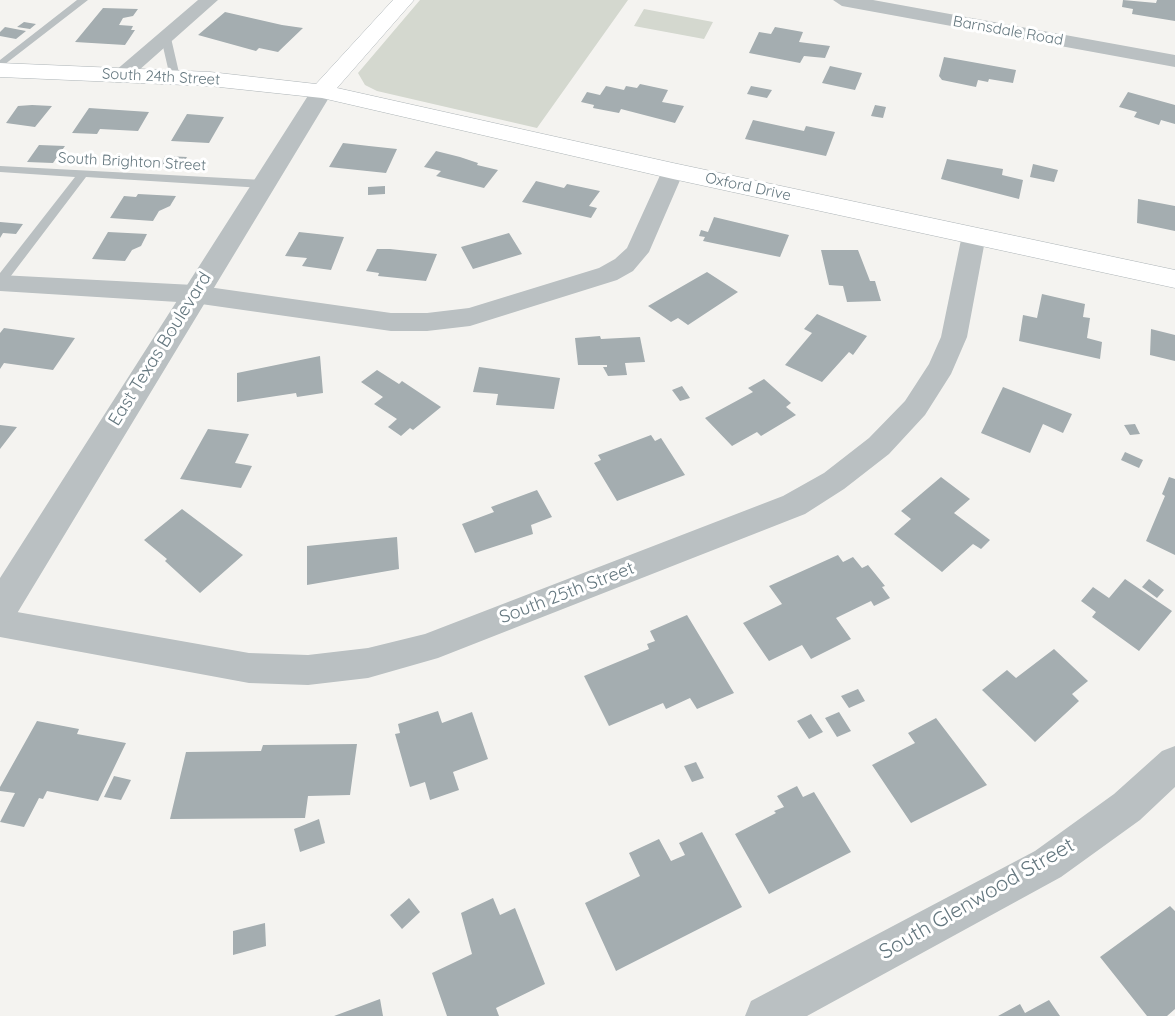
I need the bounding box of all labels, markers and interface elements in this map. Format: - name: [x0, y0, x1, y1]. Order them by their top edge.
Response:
- street label: Barnsdale Road: [951, 12, 1065, 50]
- street label: South 24th Street: [101, 65, 221, 89]
- street label: South Brighton Street: [58, 149, 206, 175]
- street label: Oxford Drive: [703, 169, 793, 205]
- street label: East Texas Boulevard: [104, 268, 216, 430]
- street label: South 25th Street: [497, 557, 637, 629]
- street label: South Glenwood Street: [875, 833, 1079, 965]

